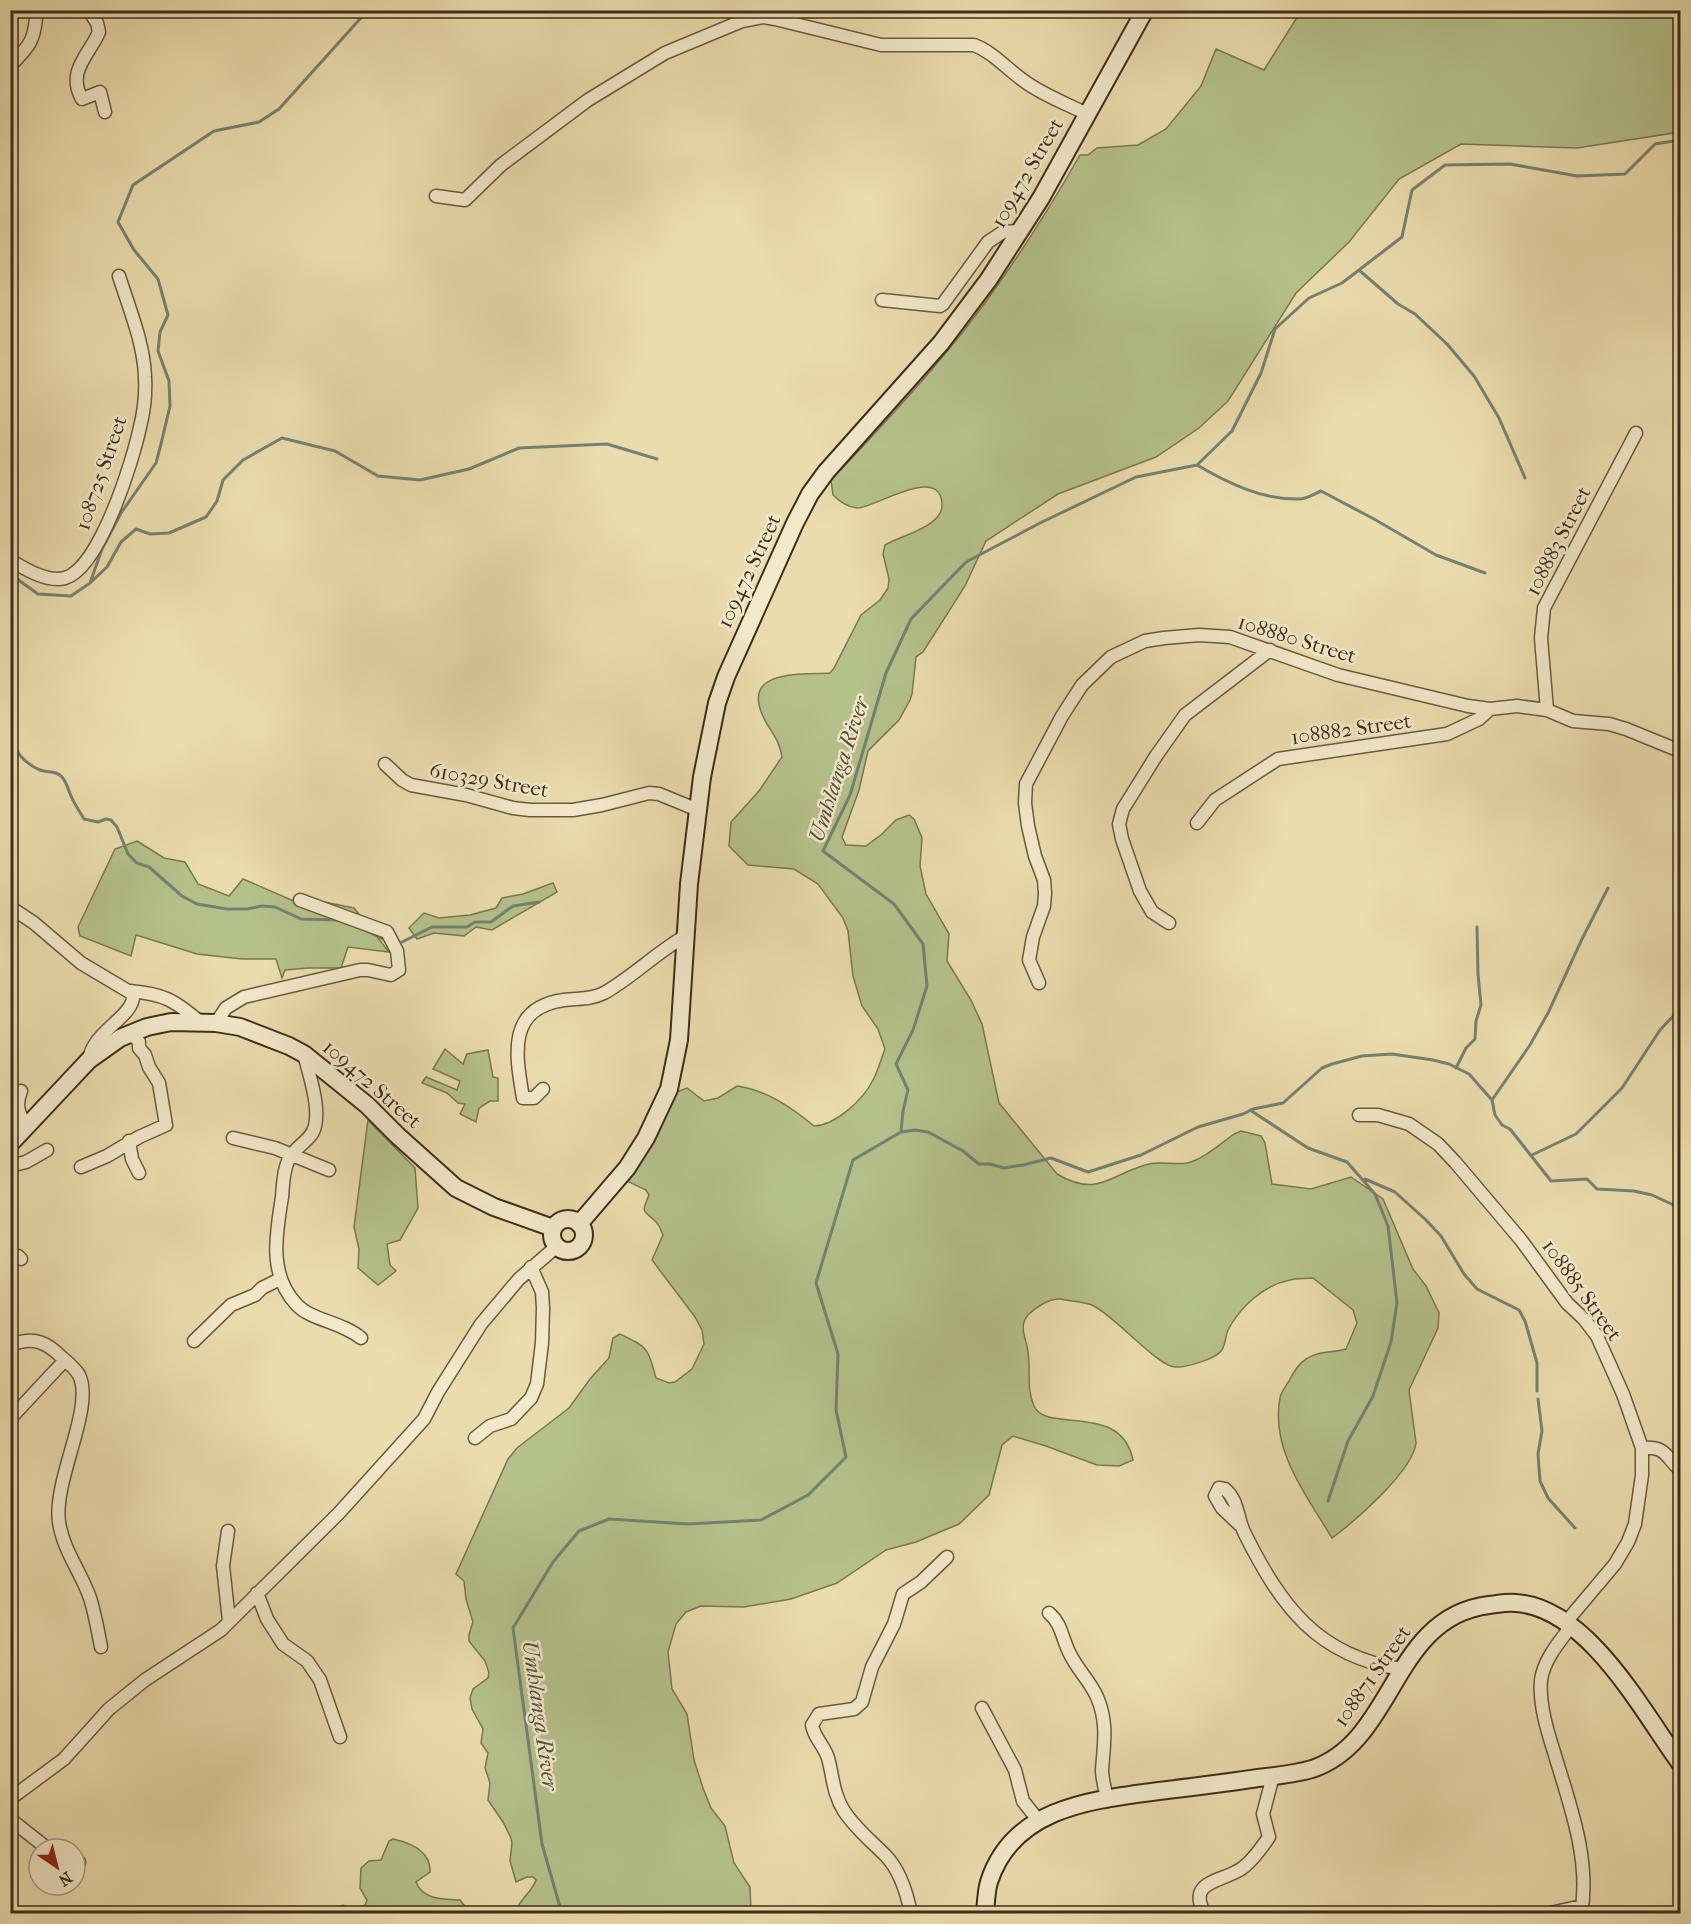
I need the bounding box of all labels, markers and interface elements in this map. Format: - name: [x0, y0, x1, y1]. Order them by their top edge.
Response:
- street label: 109472 Street: [986, 114, 1068, 232]
- street label: 108725 Street: [70, 412, 132, 533]
- street label: 108883 Street: [1520, 482, 1596, 600]
- street label: 109472 Street: [712, 510, 786, 632]
- street label: 108880 Street: [1235, 610, 1359, 668]
- water label: Umhlanga River: [803, 691, 875, 845]
- street label: 108882 Street: [1289, 709, 1413, 749]
- street label: 610329 Street: [428, 758, 551, 802]
- street label: 109472 Street: [318, 1035, 426, 1134]
- street label: 108885 Street: [1537, 1235, 1627, 1346]
- street label: 108871 Street: [1328, 1621, 1416, 1731]
- water label: Umhlanga River: [517, 1638, 564, 1794]
- north arrow: [27, 1837, 87, 1897]
- text: N: [54, 1868, 76, 1891]

